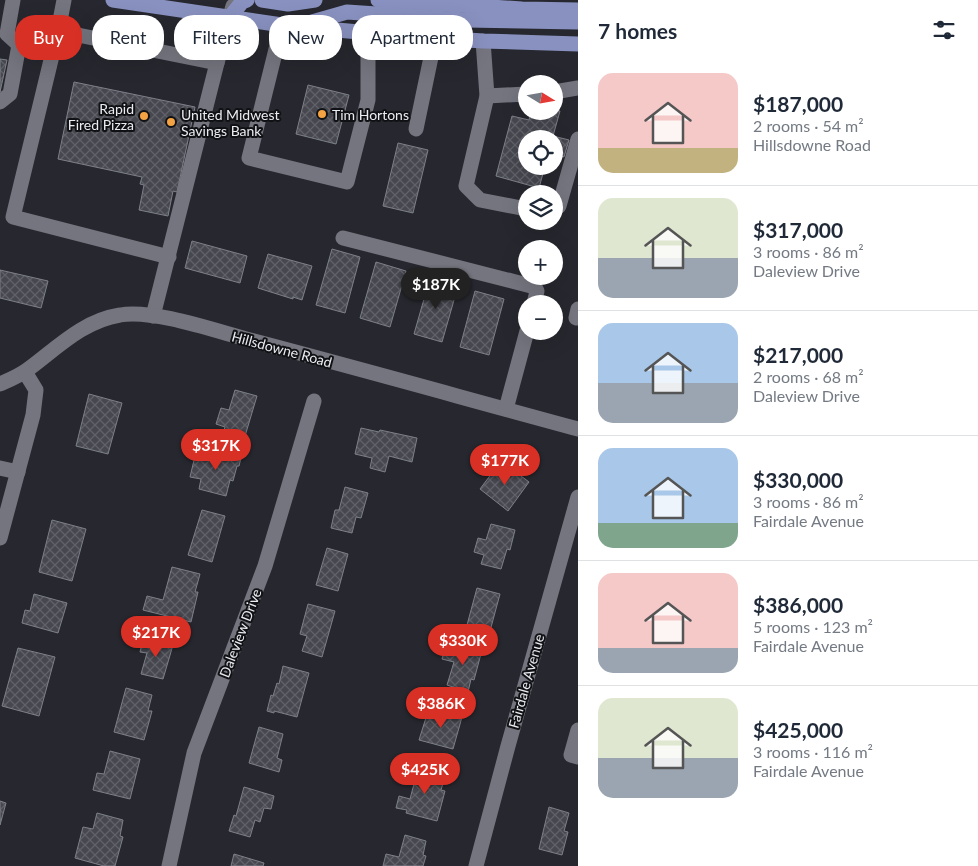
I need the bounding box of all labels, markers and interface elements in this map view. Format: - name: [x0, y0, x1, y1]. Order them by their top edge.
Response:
- chip: Buy: [15, 15, 82, 60]
- chip: Rent: [92, 15, 164, 60]
- chip: Filters: [174, 15, 259, 60]
- chip: New: [269, 15, 342, 60]
- chip: Apartment: [352, 15, 473, 60]
- icon: filters: [930, 16, 958, 44]
- text: 7 homes: [598, 18, 677, 43]
- north arrow: [518, 75, 562, 120]
- map controls: [518, 75, 563, 340]
- text: $187,000: [753, 91, 843, 116]
- icon: home: [638, 93, 698, 153]
- place label: Rapid Fired Pizza: [68, 100, 134, 133]
- place label: United Midwest Savings Bank: [181, 106, 280, 139]
- place label: Tim Hortons: [332, 106, 409, 123]
- marker: Tim Hortons: [316, 108, 328, 120]
- marker: Rapid Fired Pizza: [138, 110, 150, 122]
- marker: United Midwest Savings Bank: [165, 116, 177, 128]
- text: 2 rooms · 54 m²: [753, 116, 864, 135]
- button: locate: [518, 130, 563, 175]
- text: Hillsdowne Road: [753, 135, 871, 154]
- button: layers: [518, 185, 563, 230]
- text: $317,000: [753, 217, 843, 242]
- icon: home: [638, 218, 698, 278]
- button: +: [518, 240, 563, 285]
- text: 3 rooms · 86 m²: [753, 242, 864, 261]
- text: Daleview Drive: [753, 261, 860, 280]
- pin: $187K: [401, 268, 471, 310]
- text: $187K: [412, 274, 460, 293]
- button: −: [518, 295, 563, 340]
- street label: Hillsdowne Road: [230, 327, 334, 371]
- text: $217,000: [753, 342, 843, 367]
- icon: home: [638, 343, 698, 403]
- text: 2 rooms · 68 m²: [753, 367, 864, 386]
- text: Daleview Drive: [753, 386, 860, 405]
- pin: $317K: [181, 428, 251, 471]
- text: $317K: [192, 435, 240, 454]
- pin: $177K: [470, 444, 540, 486]
- text: $177K: [481, 450, 529, 469]
- text: $330,000: [753, 467, 843, 492]
- icon: home: [638, 468, 698, 528]
- text: 3 rooms · 86 m²: [753, 492, 864, 511]
- text: Fairdale Avenue: [753, 511, 864, 530]
- street label: Daleview Drive: [215, 586, 265, 680]
- text: $386,000: [753, 592, 843, 617]
- icon: home: [638, 593, 698, 653]
- pin: $217K: [121, 616, 191, 658]
- text: 5 rooms · 123 m²: [753, 617, 873, 636]
- text: $217K: [132, 622, 180, 641]
- pin: $330K: [428, 624, 498, 666]
- text: $330K: [439, 630, 487, 649]
- street label: Fairdale Avenue: [504, 632, 548, 730]
- text: Fairdale Avenue: [753, 636, 864, 655]
- pin: $386K: [406, 686, 476, 729]
- text: $386K: [417, 693, 465, 712]
- text: $425,000: [753, 717, 843, 742]
- icon: home: [638, 718, 698, 778]
- text: 3 rooms · 116 m²: [753, 742, 873, 761]
- pin: $425K: [390, 752, 460, 795]
- text: $425K: [401, 759, 449, 778]
- text: Fairdale Avenue: [753, 761, 864, 780]

